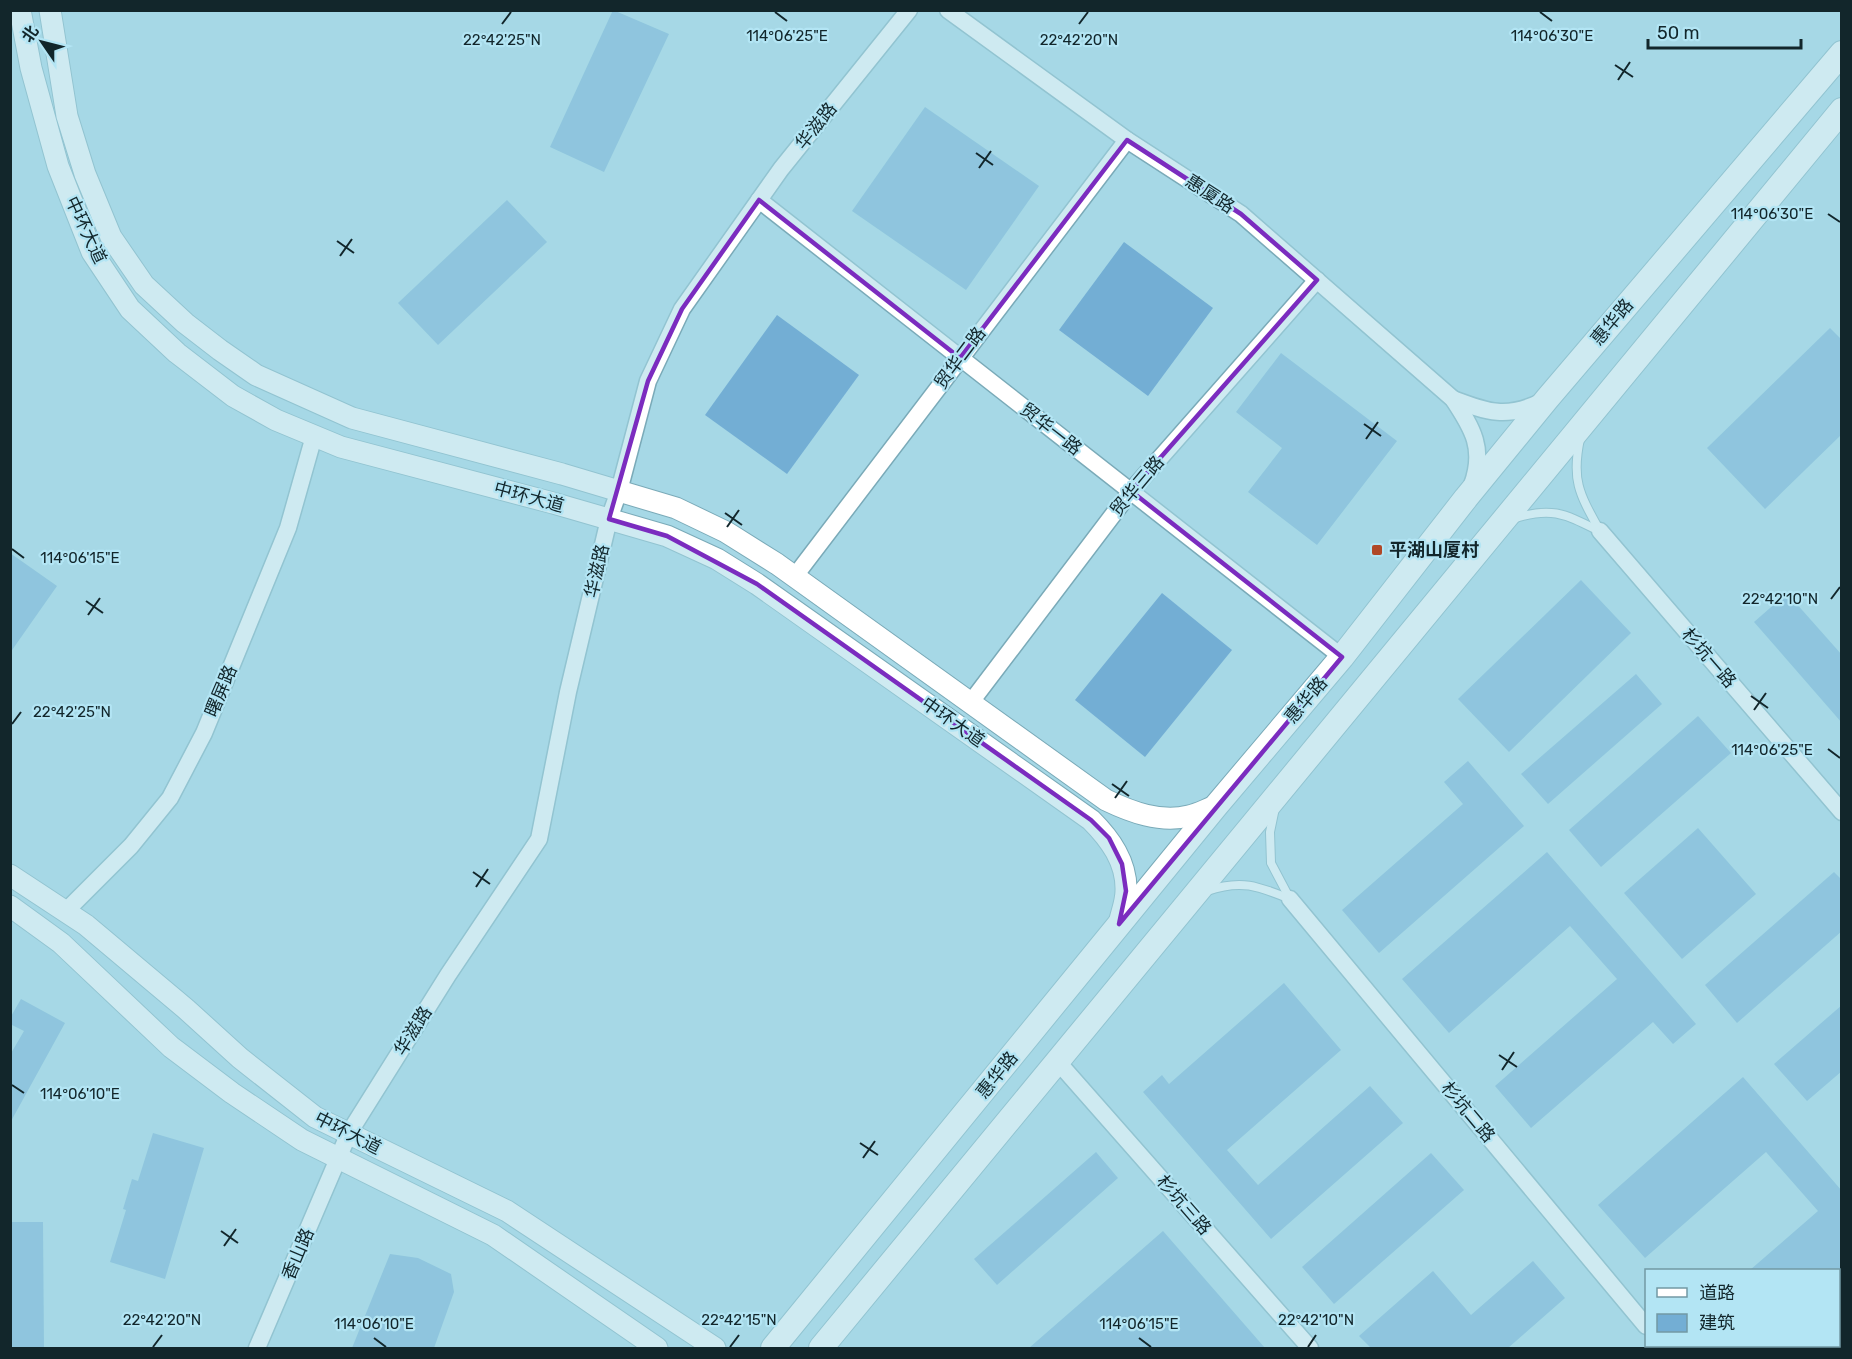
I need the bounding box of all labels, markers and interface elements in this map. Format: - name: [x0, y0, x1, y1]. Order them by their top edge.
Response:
- north arrow: [12, 12, 72, 72]
- scale bar: [1648, 12, 1801, 50]
- text: 北: [18, 22, 42, 46]
- text: 50 m: [1657, 22, 1700, 44]
- text: 114°06'25"E: [746, 27, 828, 45]
- text: 114°06'30"E: [1511, 27, 1593, 45]
- text: 22°42'25"N: [463, 31, 541, 49]
- text: 22°42'20"N: [1040, 31, 1118, 49]
- street label: 华滋路: [790, 98, 842, 154]
- street label: 惠厦路: [1181, 170, 1239, 218]
- street label: 中环大道: [61, 193, 111, 267]
- text: 114°06'30"E: [1731, 205, 1813, 223]
- street label: 惠华路: [1586, 294, 1638, 350]
- street label: 贸华二路: [930, 323, 990, 393]
- street label: 贸华一路: [1016, 398, 1086, 460]
- street label: 贸华三路: [1105, 451, 1169, 521]
- street label: 中环大道: [491, 477, 567, 517]
- place label: 平湖山厦村: [1389, 539, 1479, 561]
- street label: 华滋路: [580, 542, 614, 600]
- marker: 平湖山厦村: [1370, 543, 1384, 557]
- text: 114°06'15"E: [40, 549, 120, 567]
- text: 22°42'10"N: [1742, 590, 1818, 608]
- street label: 杉坑一路: [1677, 624, 1741, 692]
- street label: 曙屏路: [200, 662, 242, 720]
- street label: 惠华路: [1280, 672, 1332, 728]
- street label: 中环大道: [917, 692, 989, 752]
- text: 22°42'25"N: [33, 703, 111, 721]
- text: 114°06'25"E: [1731, 741, 1813, 759]
- street label: 华滋路: [389, 1002, 437, 1060]
- street label: 惠华路: [971, 1047, 1023, 1103]
- street label: 杉坑二路: [1436, 1077, 1500, 1147]
- text: 114°06'10"E: [40, 1085, 120, 1103]
- street label: 中环大道: [311, 1107, 385, 1159]
- street label: 杉坑三路: [1152, 1171, 1216, 1239]
- street label: 香山路: [277, 1225, 319, 1283]
- legend: [1645, 1269, 1840, 1347]
- text: 道路: [1699, 1282, 1735, 1304]
- text: 22°42'20"N: [123, 1311, 201, 1329]
- text: 22°42'15"N: [701, 1311, 777, 1329]
- text: 22°42'10"N: [1278, 1311, 1354, 1329]
- text: 建筑: [1699, 1312, 1735, 1334]
- text: 114°06'10"E: [334, 1315, 414, 1333]
- text: 114°06'15"E: [1099, 1315, 1179, 1333]

